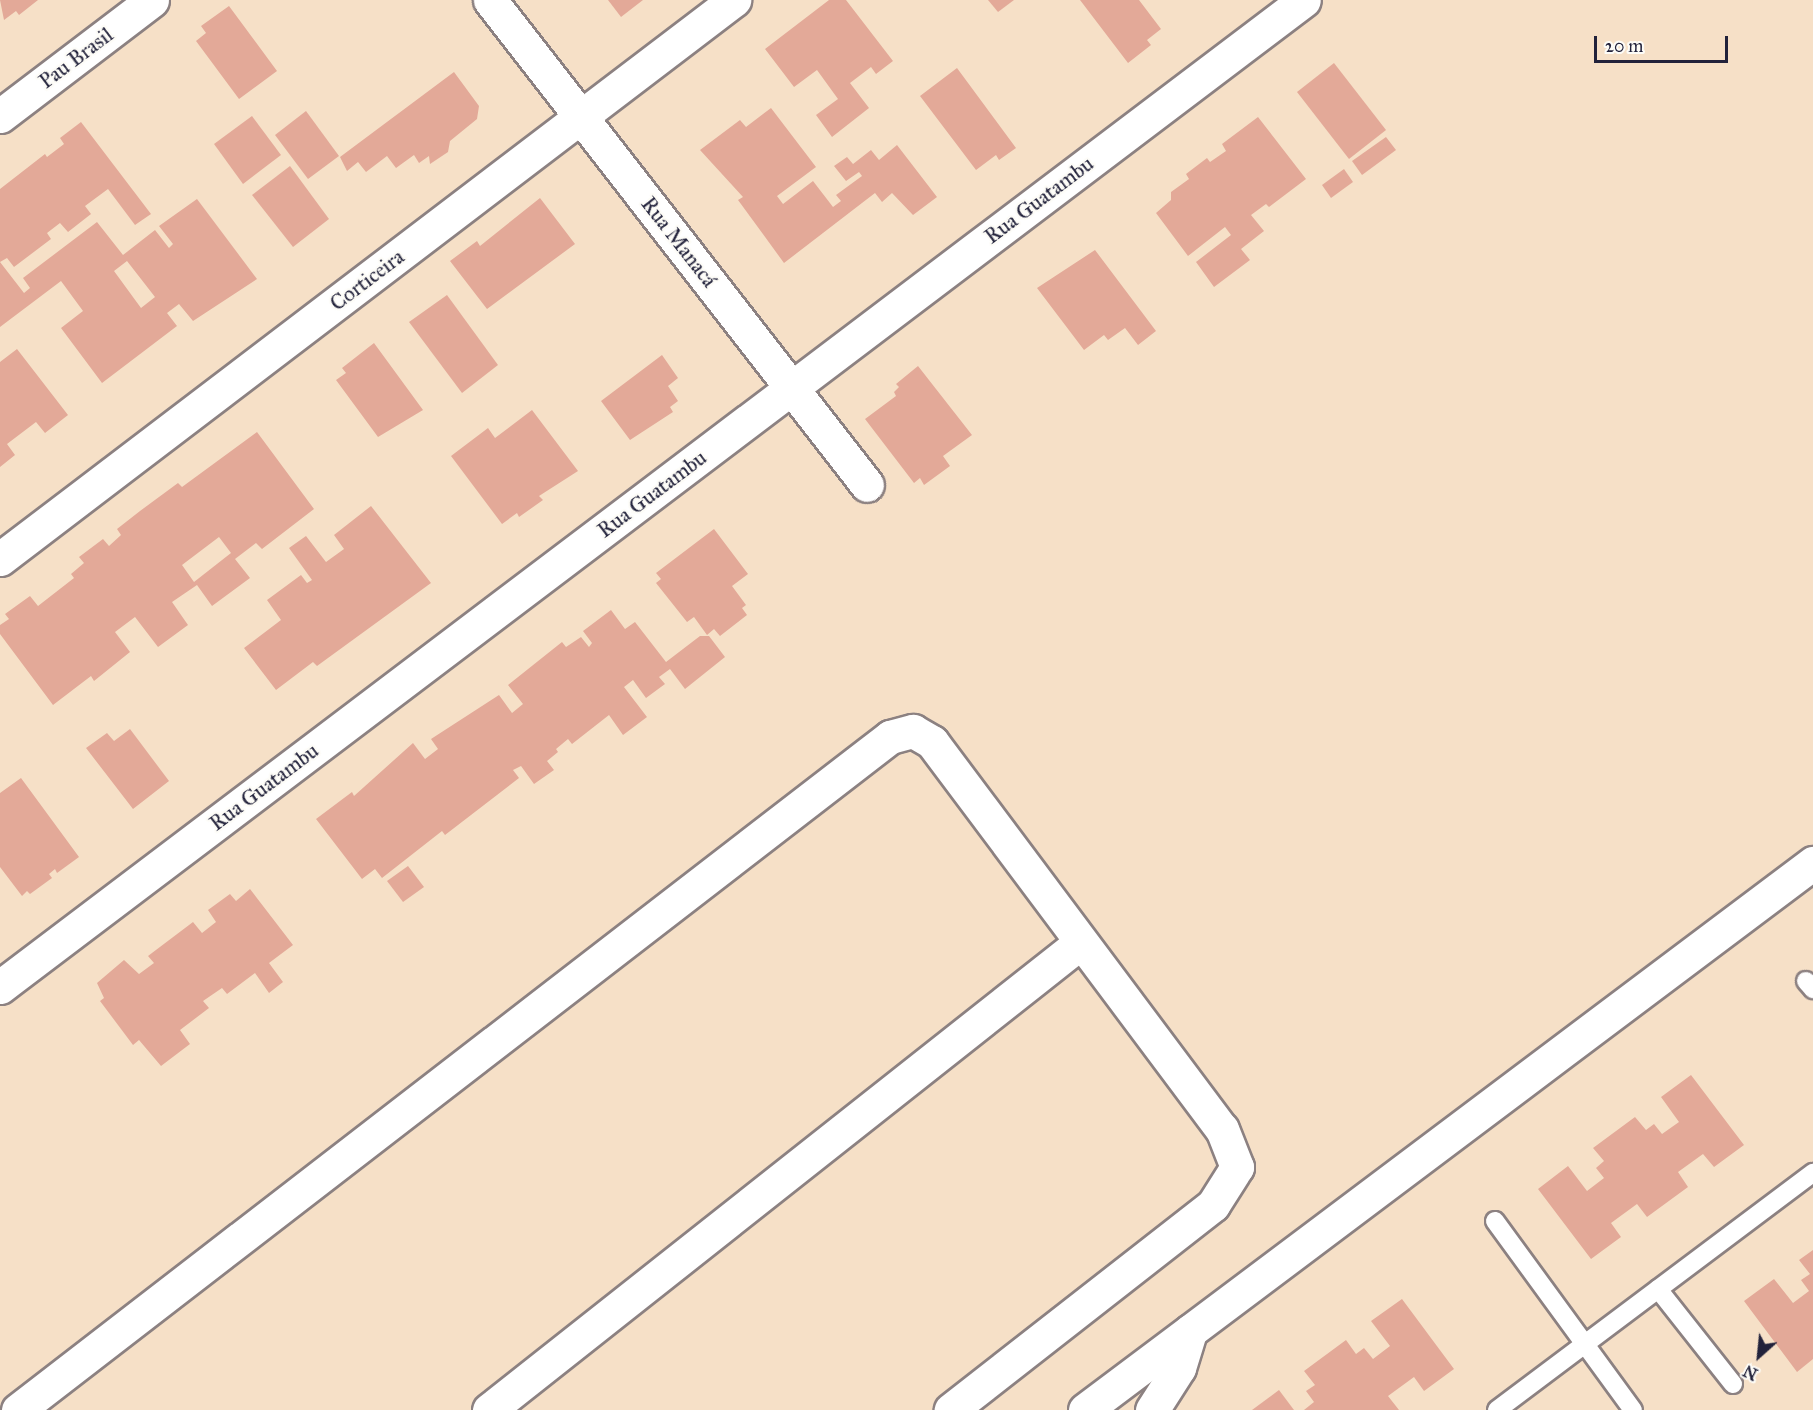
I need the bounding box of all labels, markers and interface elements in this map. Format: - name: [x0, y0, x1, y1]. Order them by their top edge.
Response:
- street label: Pau Brasil: [34, 22, 118, 94]
- scale bar: [1597, 24, 1730, 62]
- text: 20 m: [1605, 35, 1643, 57]
- street label: Rua Guatambu: [980, 151, 1098, 249]
- street label: Rua Manacá: [636, 192, 722, 292]
- street label: Corticeira: [325, 244, 409, 316]
- street label: Rua Guatambu: [593, 445, 711, 543]
- street label: Rua Guatambu: [205, 738, 323, 836]
- north arrow: [1729, 1326, 1789, 1386]
- text: N: [1740, 1361, 1761, 1384]

